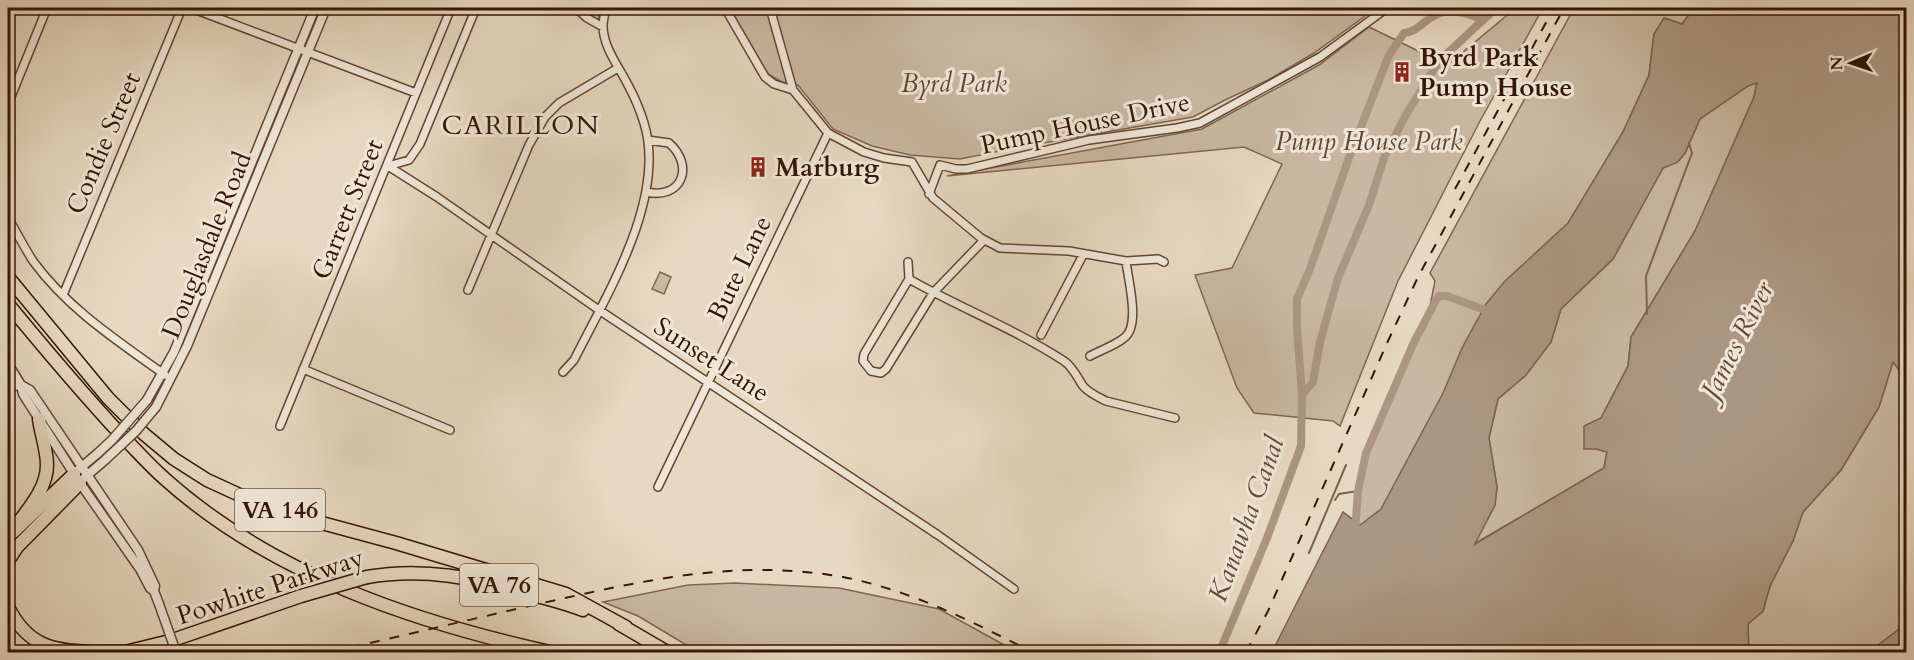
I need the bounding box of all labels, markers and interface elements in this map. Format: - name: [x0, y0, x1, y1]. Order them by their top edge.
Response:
- north arrow: [1821, 33, 1881, 93]
- place label: Byrd Park Pump House: [1419, 40, 1572, 105]
- text: N: [1826, 56, 1848, 71]
- building icon: Byrd Park Pump House: [1390, 60, 1414, 84]
- park label: Byrd Park: [901, 66, 1007, 101]
- street label: Condie Street: [58, 67, 149, 220]
- street label: Pump House Drive: [977, 84, 1193, 163]
- district label: CARILLON: [442, 107, 600, 144]
- park label: Pump House Park: [1275, 124, 1463, 159]
- street label: Garrett Street: [303, 134, 392, 285]
- street label: Douglasdale Road: [153, 147, 260, 344]
- place label: Marburg: [775, 150, 880, 185]
- building icon: Marburg: [746, 155, 770, 179]
- street label: Bute Lane: [699, 210, 780, 326]
- water label: James River: [1689, 274, 1783, 411]
- street label: Sunset Lane: [647, 309, 776, 410]
- water label: Kanawha Canal: [1199, 431, 1294, 607]
- road number: VA 146: [235, 489, 325, 531]
- street label: Powhite Parkway: [172, 540, 368, 633]
- road number: VA 76: [460, 564, 538, 606]

